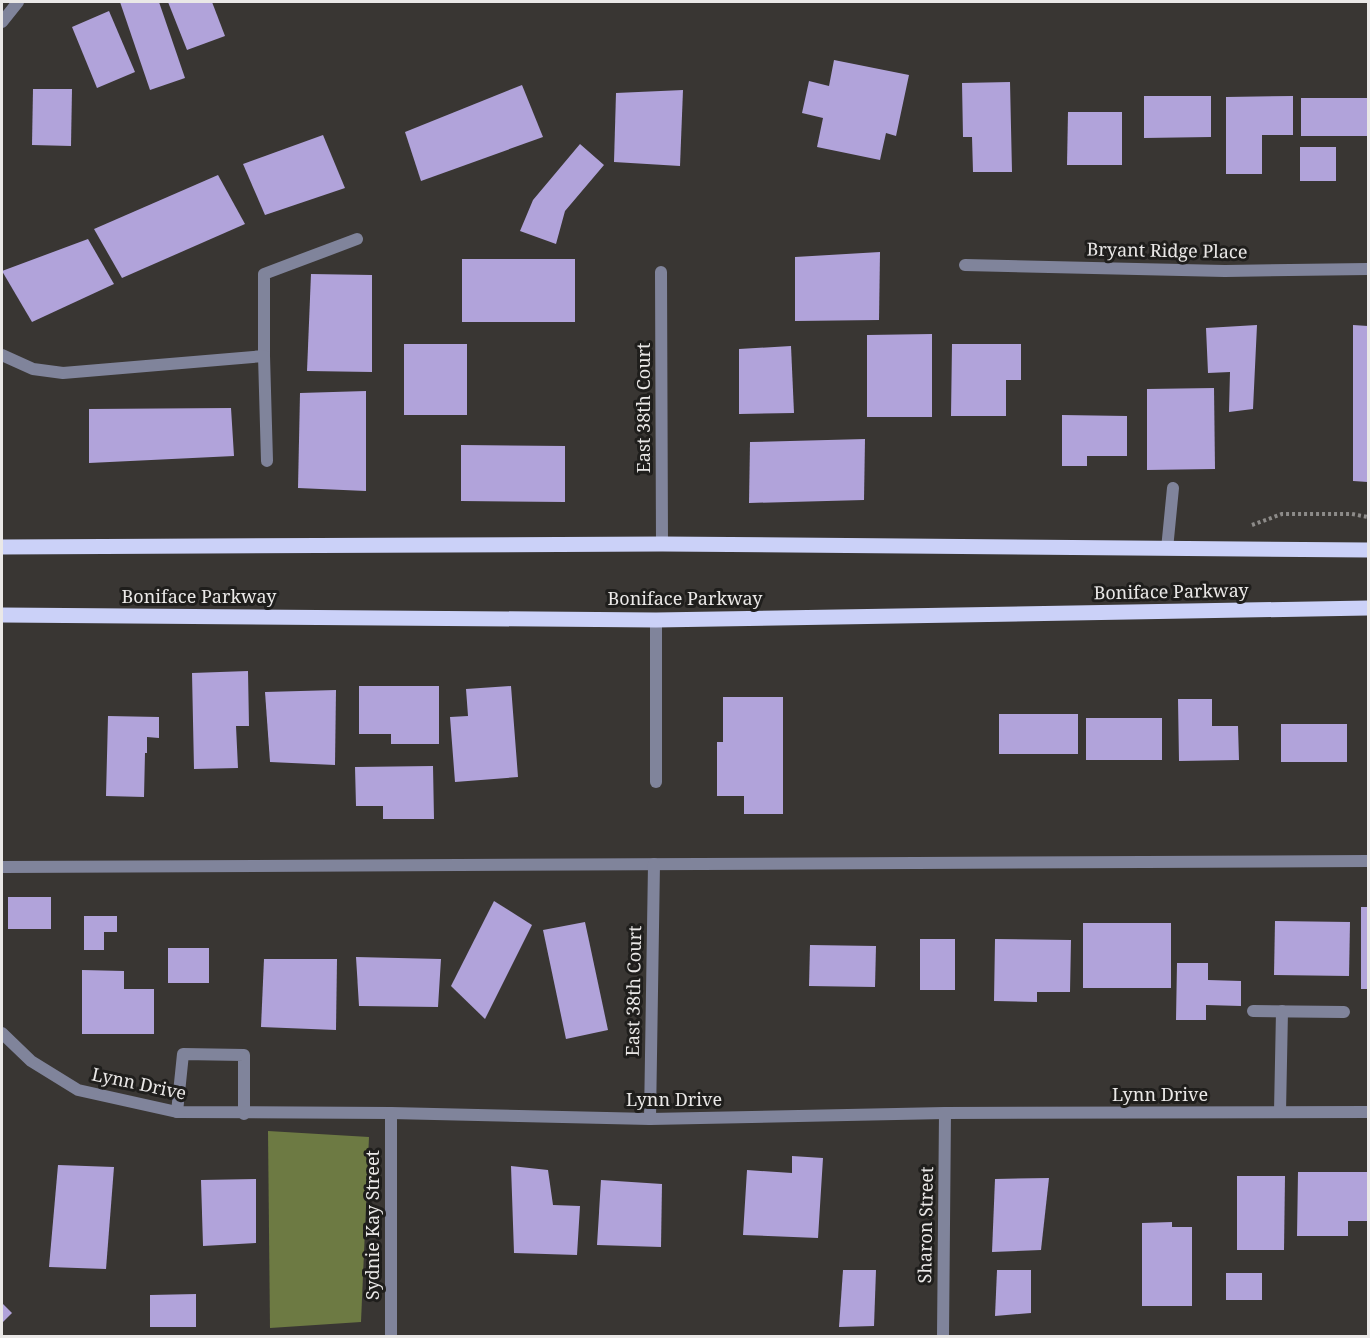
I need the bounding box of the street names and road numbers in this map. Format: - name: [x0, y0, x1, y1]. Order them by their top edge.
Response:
- street label: Bryant Ridge Place: [1086, 237, 1248, 263]
- street label: East 38th Court: [631, 343, 655, 473]
- street label: Boniface Parkway: [1093, 578, 1249, 604]
- street label: Boniface Parkway: [122, 584, 277, 608]
- street label: Boniface Parkway: [608, 586, 763, 610]
- street label: East 38th Court: [620, 925, 646, 1057]
- street label: Lynn Drive: [90, 1061, 189, 1105]
- street label: Lynn Drive: [1112, 1082, 1208, 1106]
- street label: Lynn Drive: [626, 1087, 722, 1111]
- street label: Sydnie Kay Street: [360, 1150, 384, 1300]
- street label: Sharon Street: [912, 1166, 938, 1284]

